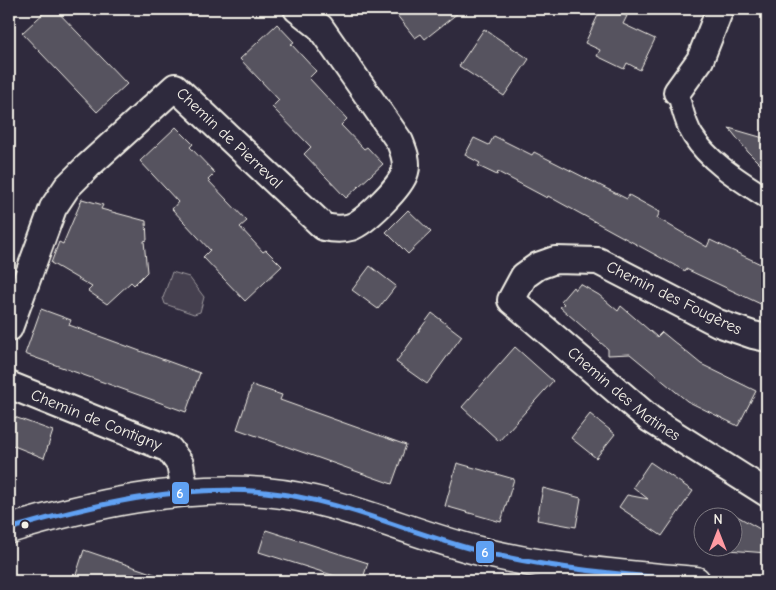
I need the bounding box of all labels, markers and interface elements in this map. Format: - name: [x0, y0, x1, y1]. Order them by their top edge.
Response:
- street label: Chemin de Pierreval: [173, 84, 286, 192]
- street label: Chemin des Fougères: [603, 257, 745, 339]
- street label: Chemin des Matines: [564, 343, 684, 445]
- street label: Chemin de Contigny: [28, 386, 165, 454]
- line badge: 6: [171, 481, 190, 505]
- text: 6: [176, 485, 184, 502]
- north arrow: [694, 508, 744, 558]
- text: N: [713, 511, 723, 528]
- unlabelled marker: [20, 520, 30, 530]
- line badge: 6: [475, 540, 495, 564]
- text: 6: [481, 544, 489, 561]

